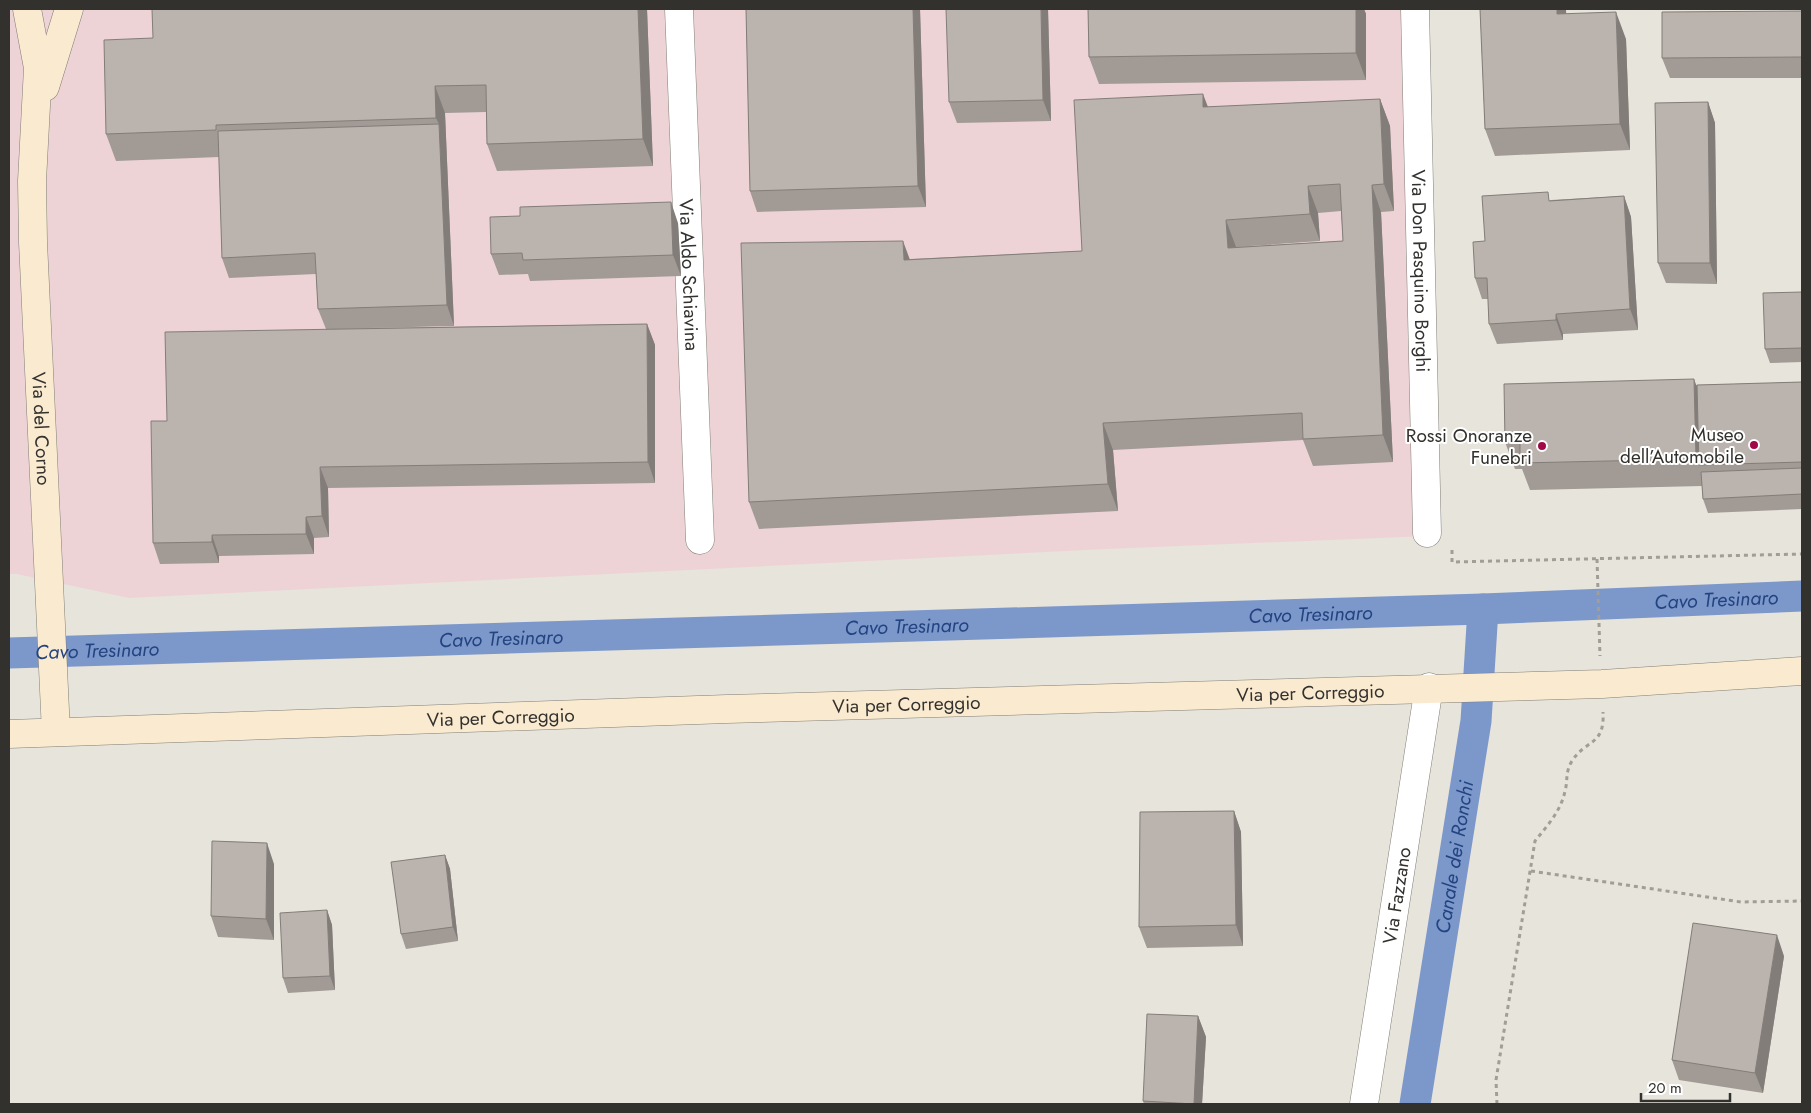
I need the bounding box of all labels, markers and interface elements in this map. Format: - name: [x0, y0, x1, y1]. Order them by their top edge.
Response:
- street label: Via Don Pasquino Borghi: [1405, 169, 1436, 373]
- street label: Via Aldo Schiavina: [673, 198, 706, 351]
- street label: Via del Corno: [25, 371, 57, 486]
- place label: Museo dell’Automobile: [1620, 421, 1744, 470]
- place label: Rossi Onoranze Funebri: [1406, 422, 1532, 471]
- marker: Museo dell’Automobile: [1748, 439, 1760, 451]
- marker: Rossi Onoranze Funebri: [1536, 440, 1548, 452]
- water label: Cavo Tresinaro: [1654, 583, 1779, 617]
- water label: Cavo Tresinaro: [1248, 598, 1373, 631]
- water label: Cavo Tresinaro: [844, 610, 969, 643]
- water label: Cavo Tresinaro: [438, 622, 564, 655]
- water label: Cavo Tresinaro: [35, 635, 160, 667]
- street label: Via per Correggio: [1236, 677, 1385, 708]
- street label: Via per Correggio: [832, 689, 981, 720]
- street label: Via per Correggio: [426, 701, 575, 733]
- water label: Canale dei Ronchi: [1428, 778, 1481, 936]
- street label: Via Fazzano: [1376, 845, 1418, 946]
- scale bar: [1641, 1070, 1730, 1102]
- text: 20 m: [1648, 1077, 1682, 1099]

